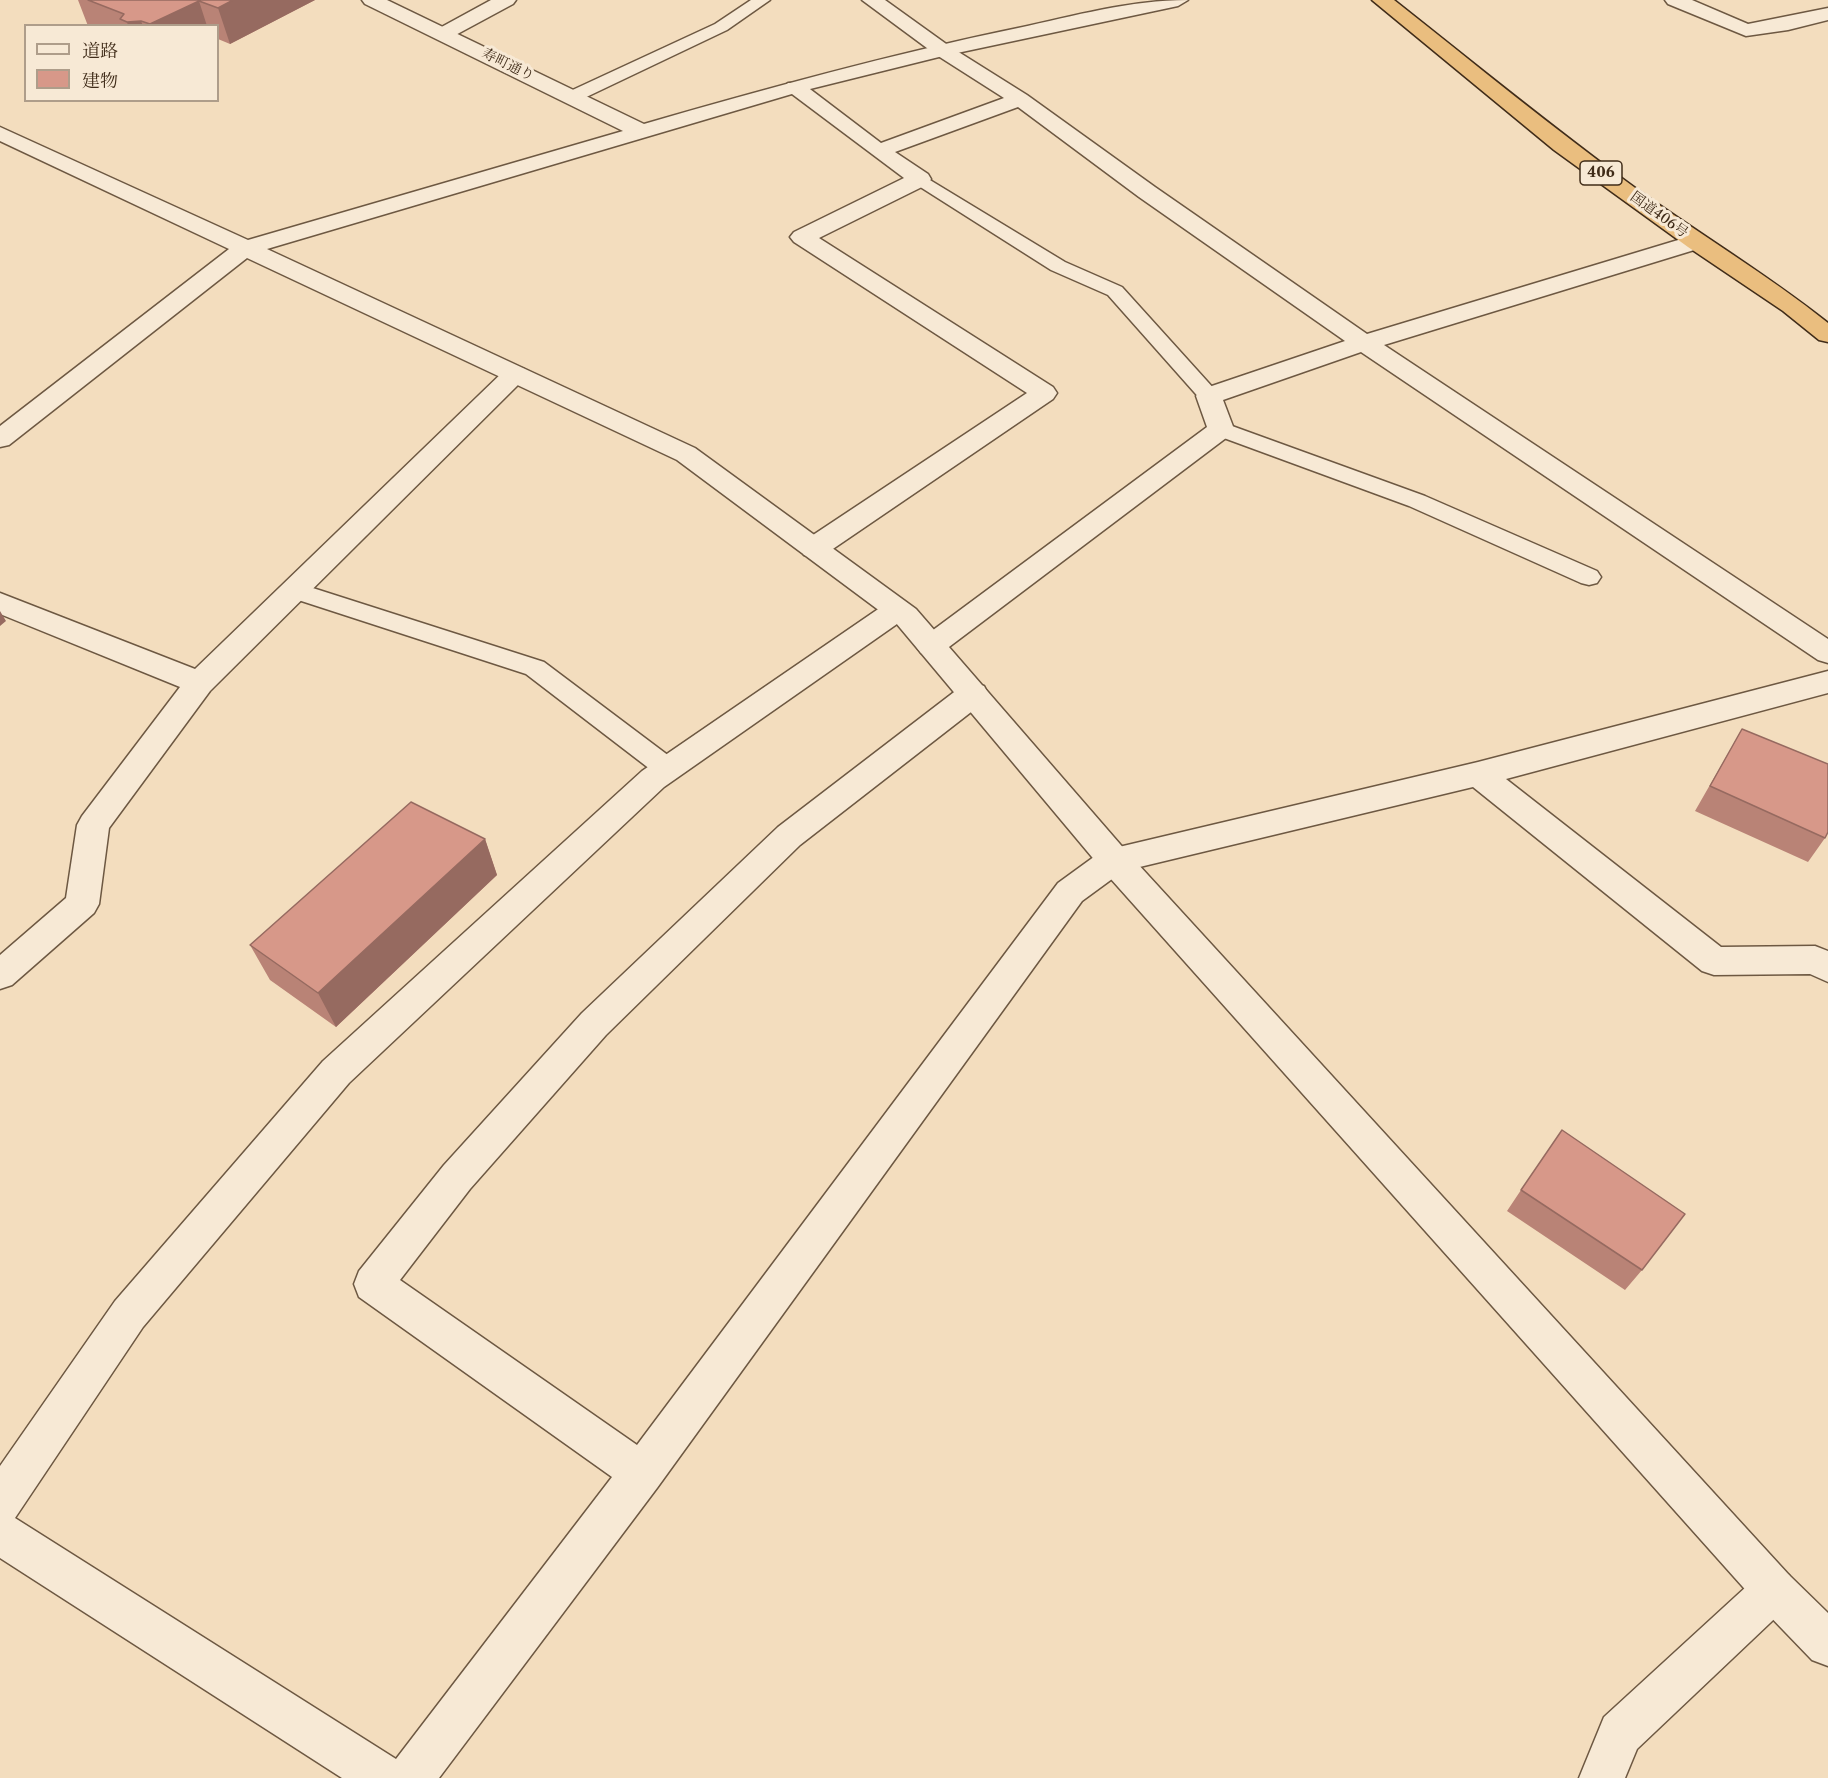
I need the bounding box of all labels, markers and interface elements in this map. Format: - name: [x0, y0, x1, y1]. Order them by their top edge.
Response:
- legend: [24, 24, 219, 102]
- text: 道路: [82, 40, 118, 62]
- street label: 寿町通り: [479, 45, 537, 85]
- text: 建物: [82, 70, 118, 92]
- road number: 406: [1580, 161, 1622, 185]
- street label: 国道406号: [1627, 188, 1691, 242]

